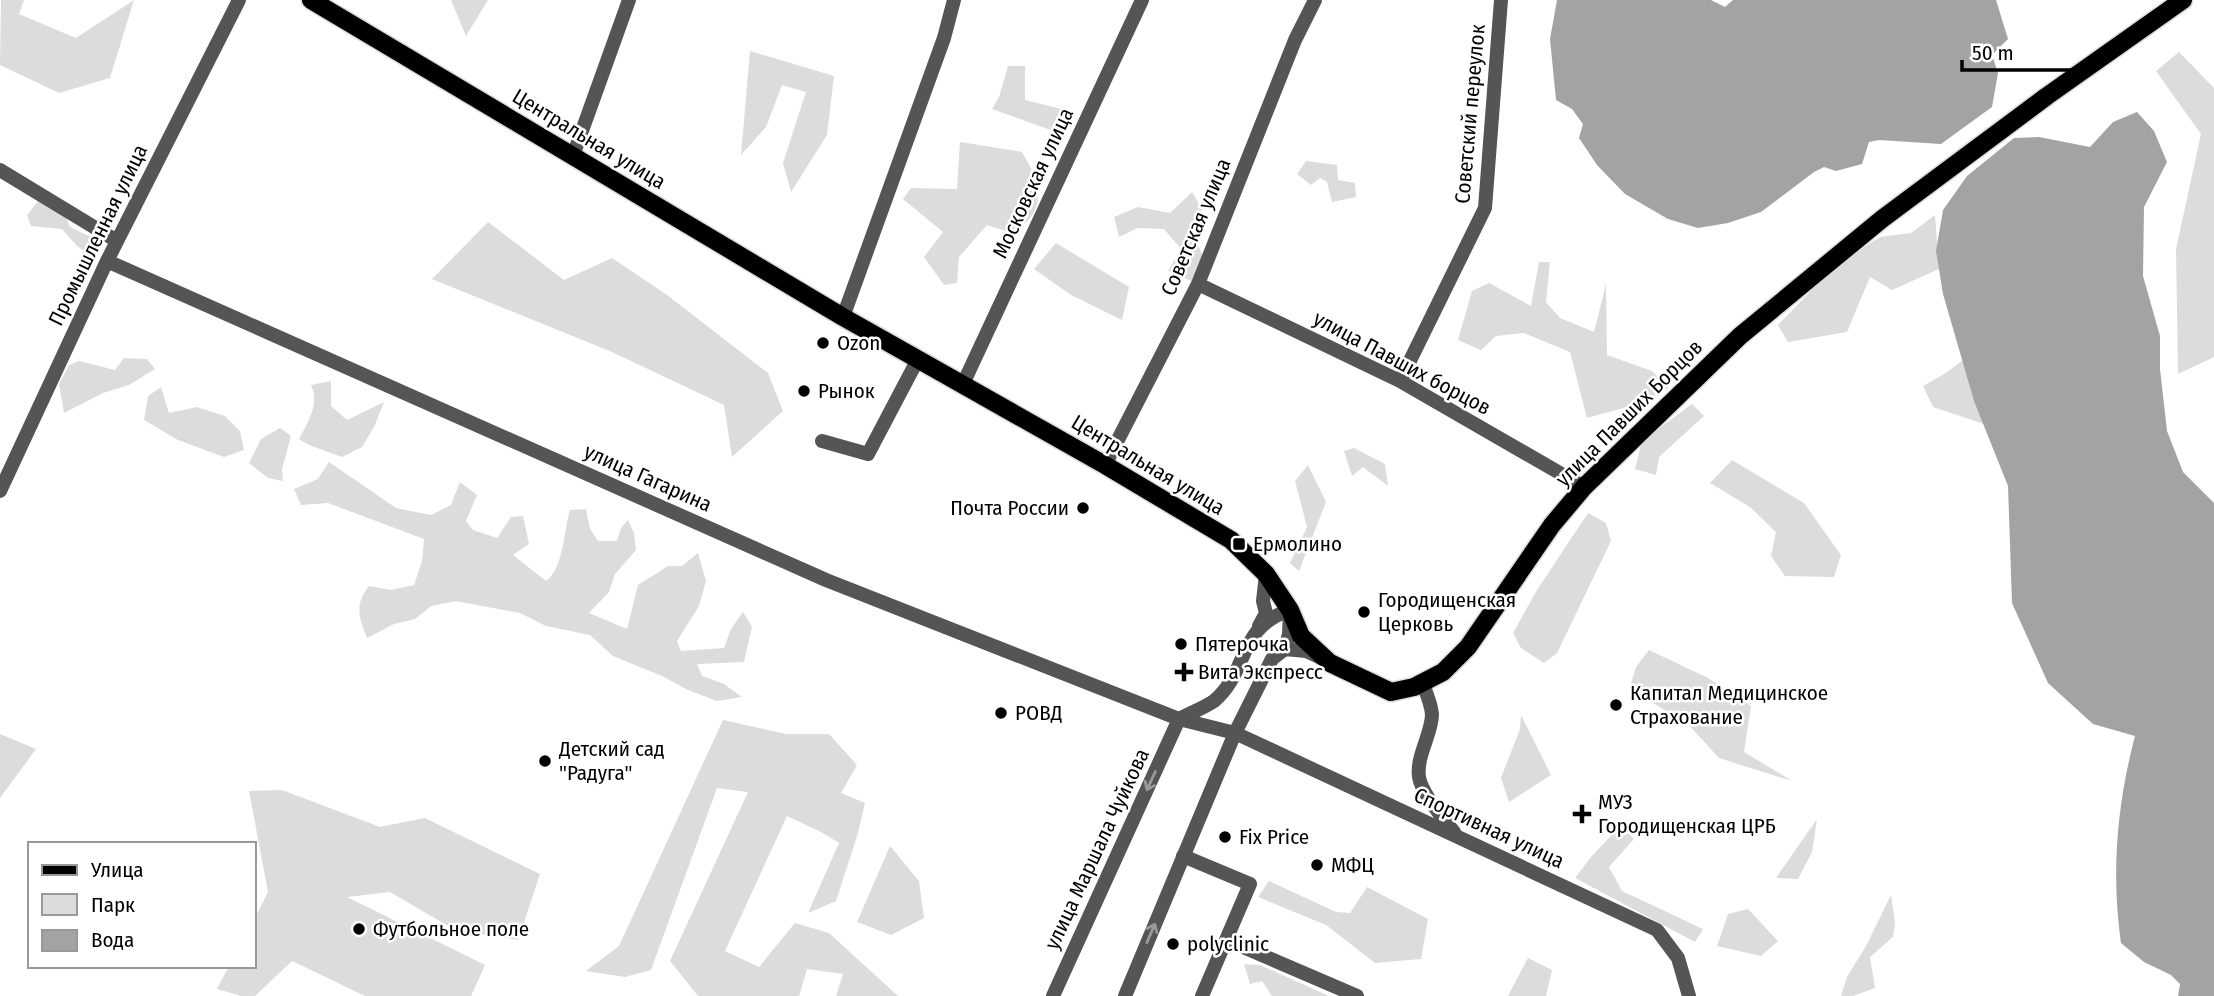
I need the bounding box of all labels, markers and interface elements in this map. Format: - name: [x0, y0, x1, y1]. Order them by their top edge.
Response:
- street label: Советский переулок: [1449, 23, 1491, 205]
- scale bar: [1962, 28, 2084, 72]
- text: 50 m: [1972, 40, 2014, 66]
- street label: Центральная улица: [508, 83, 670, 195]
- street label: Московская улица: [987, 104, 1079, 262]
- street label: Промышленная улица: [43, 140, 153, 330]
- street label: Советская улица: [1155, 155, 1237, 299]
- street label: улица Павших борцов: [1309, 305, 1495, 421]
- place label: Ozon: [837, 330, 880, 356]
- street label: улица Павших Борцов: [1550, 334, 1708, 492]
- marker: Ozon: [815, 335, 831, 351]
- place label: Рынок: [818, 378, 875, 404]
- marker: Рынок: [796, 383, 812, 399]
- street label: Центральная улица: [1067, 409, 1229, 521]
- street label: улица Гагарина: [580, 438, 716, 518]
- place label: Почта России: [950, 495, 1069, 521]
- marker: Почта России: [1075, 500, 1091, 516]
- place label: Ермолино: [1253, 531, 1342, 557]
- marker: Ермолино: [1231, 536, 1247, 552]
- place label: Городищенская Церковь: [1378, 587, 1516, 637]
- marker: Городищенская Церковь: [1356, 604, 1372, 620]
- place label: Пятерочка: [1195, 631, 1289, 657]
- marker: Пятерочка: [1173, 636, 1189, 652]
- place label: Вита Экспресс: [1198, 659, 1323, 685]
- marker: Вита Экспресс: [1176, 664, 1192, 680]
- place label: Капитал Медицинское Страхование: [1630, 680, 1828, 730]
- marker: Капитал Медицинское Страхование: [1608, 697, 1624, 713]
- place label: РОВД: [1015, 700, 1062, 726]
- marker: РОВД: [993, 705, 1009, 721]
- place label: Детский сад "Радуга": [558, 736, 665, 786]
- street label: улица Маршала Чуйкова: [1039, 744, 1155, 954]
- marker: Детский сад "Радуга": [537, 753, 553, 769]
- one-way arrow: [1144, 770, 1157, 791]
- street label: Спортивная улица: [1410, 782, 1568, 874]
- place label: МУЗ Городищенская ЦРБ: [1598, 789, 1776, 839]
- marker: МУЗ Городищенская ЦРБ: [1572, 804, 1592, 824]
- place label: Fix Price: [1239, 824, 1309, 850]
- marker: Fix Price: [1217, 829, 1233, 845]
- legend: [28, 842, 256, 968]
- place label: МФЦ: [1331, 852, 1374, 878]
- text: Улица: [90, 857, 144, 883]
- marker: МФЦ: [1309, 857, 1325, 873]
- text: Парк: [91, 892, 135, 918]
- place label: Футбольное поле: [373, 916, 529, 942]
- marker: Футбольное поле: [351, 921, 367, 937]
- one-way arrow: [1145, 923, 1158, 944]
- text: Вода: [91, 927, 134, 953]
- place label: polyclinic: [1187, 931, 1269, 957]
- marker: polyclinic: [1165, 936, 1181, 952]

